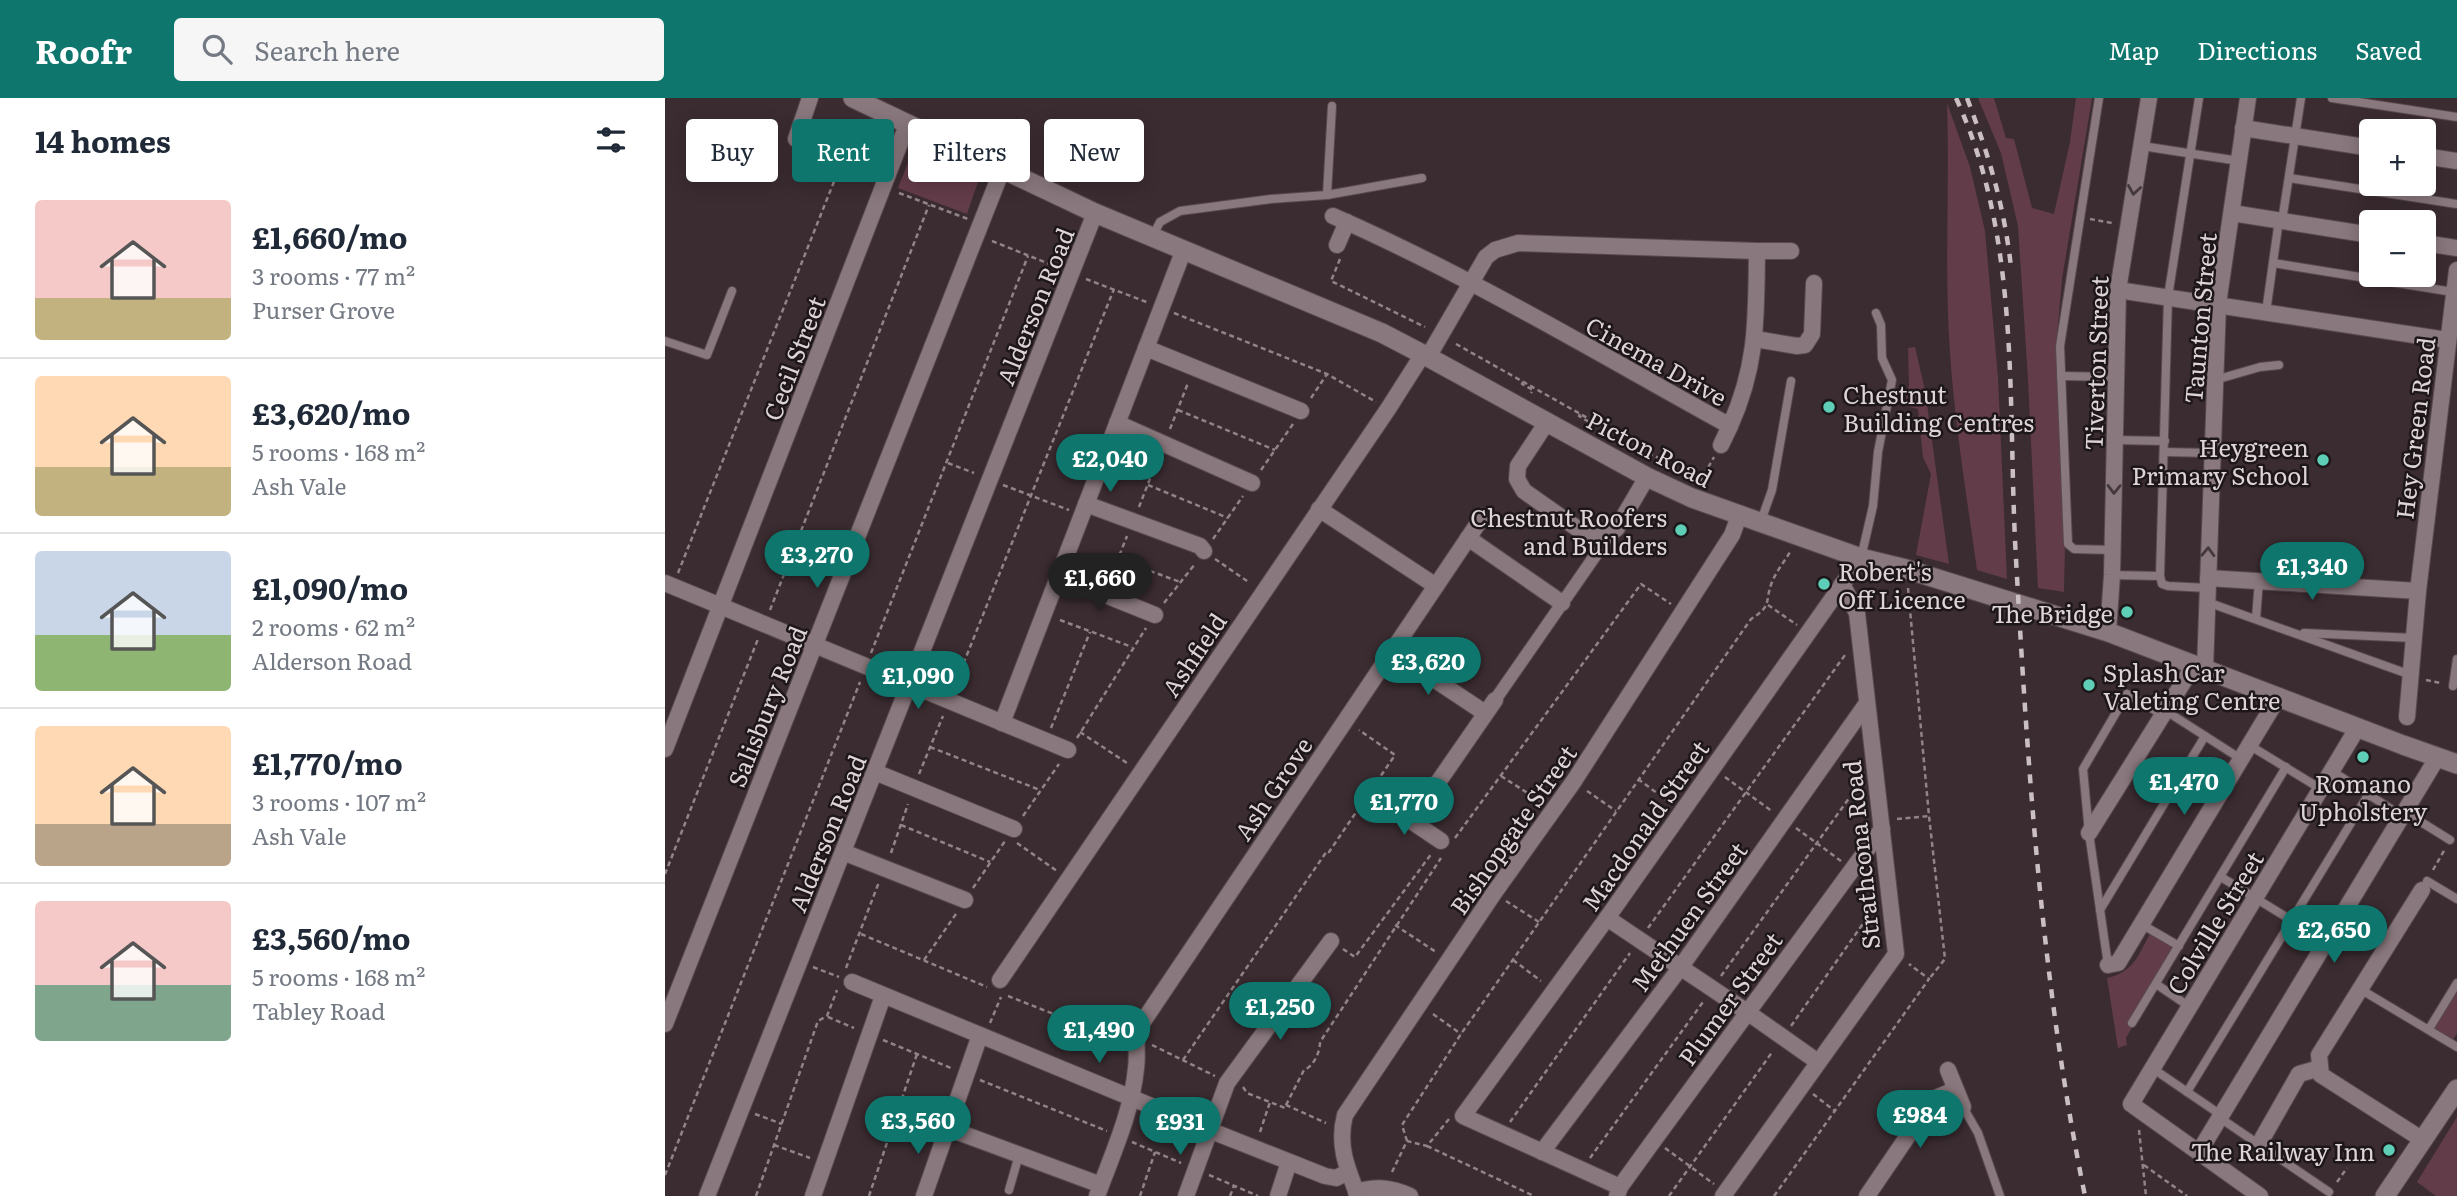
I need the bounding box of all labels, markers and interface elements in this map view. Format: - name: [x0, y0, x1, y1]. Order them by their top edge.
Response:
- search box: [174, 18, 664, 81]
- text: Roofr: [35, 25, 132, 74]
- icon: search: [198, 30, 236, 68]
- text: Search here: [254, 30, 400, 69]
- text: Map: [2108, 32, 2159, 67]
- text: Directions: [2197, 32, 2317, 67]
- text: Saved: [2355, 32, 2422, 67]
- text: 14 homes: [35, 118, 171, 162]
- chip: Buy: [686, 119, 778, 182]
- chip: Rent: [792, 119, 894, 182]
- chip: Filters: [908, 119, 1030, 182]
- chip: New: [1044, 119, 1144, 182]
- map controls: [2359, 119, 2436, 287]
- button: +: [2359, 119, 2436, 196]
- icon: filters: [592, 121, 630, 159]
- one-way arrow: [2127, 184, 2142, 195]
- button: −: [2359, 210, 2436, 287]
- text: £1,660/mo: [252, 214, 407, 258]
- street label: Alderson Road: [986, 222, 1082, 390]
- icon: home: [91, 228, 175, 312]
- street label: Taunton Street: [2174, 231, 2224, 405]
- text: 3 rooms · 77 m²: [252, 258, 415, 292]
- street label: Tiverton Street: [2074, 275, 2116, 451]
- street label: Cecil Street: [753, 290, 833, 425]
- text: Purser Grove: [252, 292, 395, 326]
- street label: Cinema Drive: [1580, 307, 1734, 413]
- street label: Hey Green Road: [2385, 335, 2443, 521]
- place label: Chestnut Building Centres: [1843, 376, 2034, 439]
- text: £3,620/mo: [252, 390, 410, 434]
- marker: Chestnut Building Centres: [1821, 399, 1837, 415]
- street label: Picton Road: [1581, 401, 1719, 495]
- icon: home: [91, 404, 175, 488]
- place label: Heygreen Primary School: [2132, 429, 2309, 492]
- text: 5 rooms · 168 m²: [252, 434, 425, 468]
- pin: £2,040: [1053, 434, 1167, 494]
- text: £2,040: [1072, 440, 1148, 474]
- marker: Heygreen Primary School: [2315, 452, 2331, 468]
- text: Ash Vale: [252, 468, 346, 502]
- one-way arrow: [2106, 484, 2121, 495]
- place label: Chestnut Roofers and Builders: [1470, 499, 1667, 562]
- marker: Chestnut Roofers and Builders: [1673, 522, 1689, 538]
- pin: £3,270: [760, 531, 874, 590]
- text: £3,270: [781, 536, 853, 570]
- pin: £1,340: [2255, 542, 2369, 602]
- one-way arrow: [2201, 546, 2216, 557]
- text: £1,340: [2276, 548, 2348, 582]
- place label: Robert's Off Licence: [1838, 553, 1966, 616]
- pin: £1,660: [1043, 554, 1157, 613]
- text: £1,660: [1064, 559, 1136, 593]
- text: £1,090/mo: [252, 565, 408, 609]
- marker: Robert's Off Licence: [1816, 576, 1832, 592]
- icon: home: [91, 579, 175, 663]
- place label: The Bridge: [1991, 595, 2113, 630]
- marker: The Bridge: [2119, 604, 2135, 620]
- street label: Ashfield: [1152, 605, 1234, 703]
- text: 2 rooms · 62 m²: [252, 609, 415, 643]
- street label: Salisbury Road: [718, 620, 814, 792]
- pin: £3,620: [1371, 638, 1485, 697]
- text: Alderson Road: [252, 643, 412, 677]
- text: £3,620: [1391, 643, 1465, 677]
- pin: £1,090: [861, 652, 975, 711]
- place label: Splash Car Valeting Centre: [2103, 654, 2281, 717]
- text: £1,090: [882, 657, 954, 691]
- marker: Splash Car Valeting Centre: [2081, 677, 2097, 693]
- street label: Ash Grove: [1224, 729, 1320, 847]
- street label: Macdonald Street: [1572, 732, 1716, 917]
- street label: Bishopgate Street: [1440, 737, 1584, 921]
- text: £1,770/mo: [252, 740, 403, 784]
- street label: Alderson Road: [778, 749, 874, 917]
- marker: Romano Upholstery: [2355, 749, 2371, 765]
- icon: home: [91, 754, 175, 838]
- street label: Strathcona Road: [1833, 758, 1887, 951]
- pin: £1,470: [2127, 758, 2241, 817]
- text: £1,470: [2149, 763, 2219, 797]
- place label: Romano Upholstery: [2299, 765, 2427, 828]
- pin: £1,770: [1347, 778, 1461, 837]
- text: £1,770: [1370, 783, 1438, 817]
- text: 3 rooms · 107 m²: [252, 784, 426, 818]
- text: Ash Vale: [252, 818, 346, 852]
- street label: Methuen Street: [1622, 834, 1754, 998]
- street label: Colville Street: [2157, 843, 2271, 1000]
- pin: £2,650: [2277, 906, 2391, 965]
- text: £2,650: [2297, 911, 2371, 945]
- text: £3,560/mo: [252, 915, 411, 959]
- street label: Plumer Street: [1669, 924, 1790, 1072]
- icon: home: [91, 929, 175, 1013]
- text: 5 rooms · 168 m²: [252, 959, 425, 993]
- pin: £1,250: [1223, 982, 1337, 1042]
- text: £1,250: [1245, 988, 1315, 1022]
- text: Tabley Road: [252, 993, 385, 1027]
- pin: £1,490: [1042, 1006, 1156, 1065]
- text: £1,490: [1063, 1011, 1135, 1045]
- pin: £984: [1879, 1090, 1961, 1150]
- pin: £3,560: [861, 1096, 975, 1156]
- text: £984: [1893, 1096, 1947, 1130]
- pin: £931: [1139, 1098, 1221, 1157]
- text: £3,560: [881, 1102, 955, 1136]
- text: £931: [1155, 1103, 1205, 1137]
- place label: The Railway Inn: [2191, 1133, 2375, 1168]
- marker: The Railway Inn: [2381, 1142, 2397, 1158]

